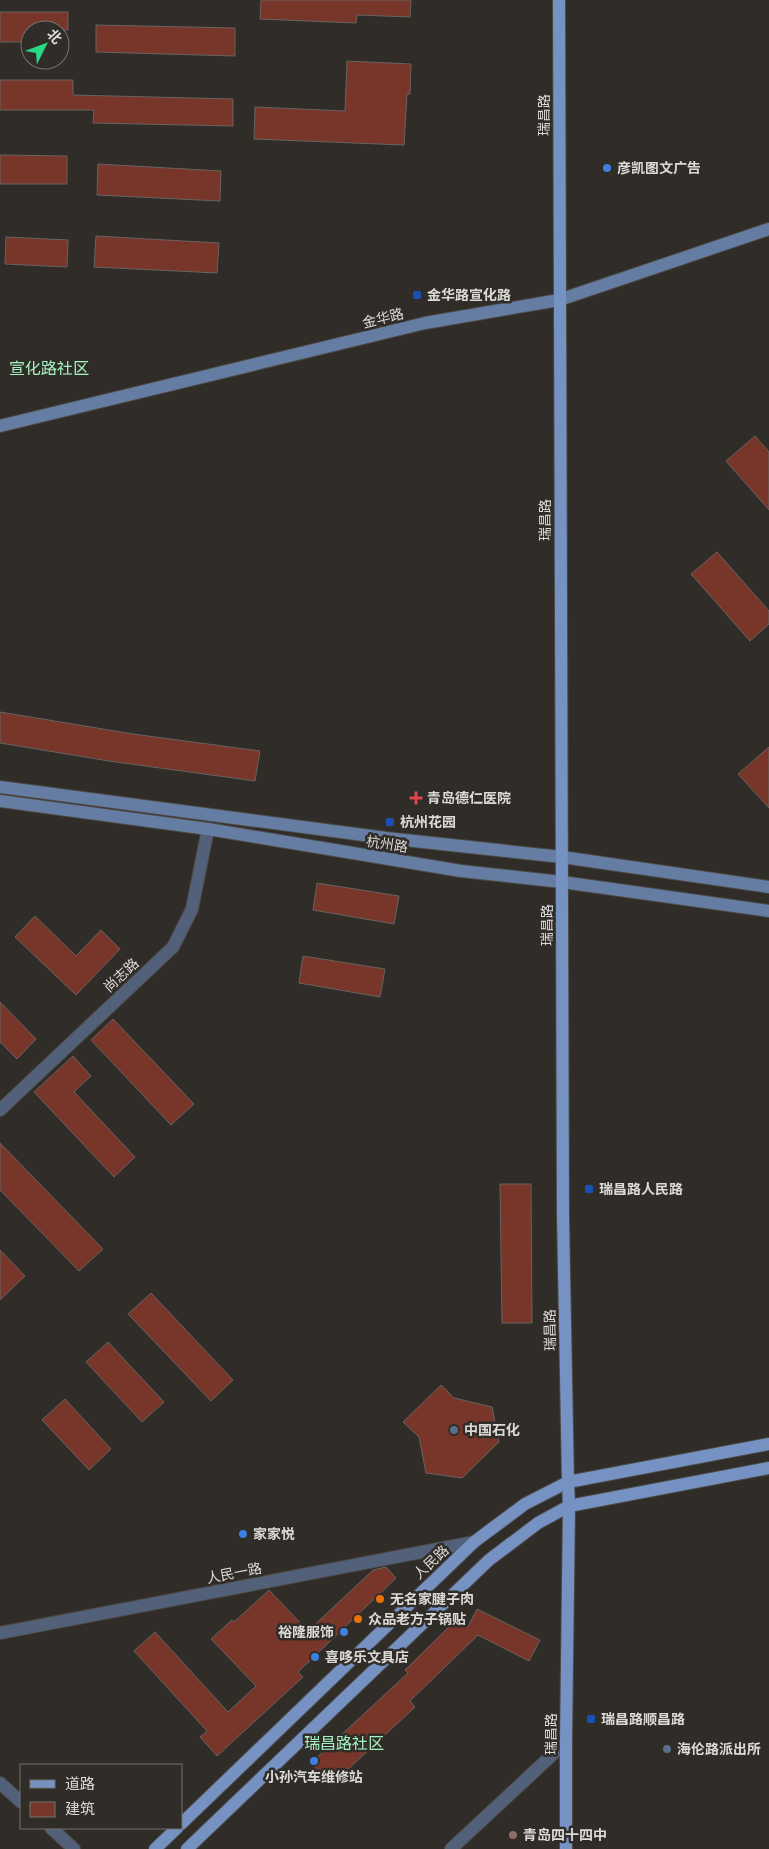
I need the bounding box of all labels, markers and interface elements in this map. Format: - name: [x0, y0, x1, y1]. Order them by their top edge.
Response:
- north arrow: [20, 20, 70, 70]
- text: 北: [44, 26, 65, 47]
- street label: 瑞昌路: [536, 94, 552, 136]
- place label: 彦凯图文广告: [617, 160, 701, 176]
- marker: 彦凯图文广告: [601, 162, 613, 174]
- place label: 金华路宣化路: [427, 287, 511, 303]
- marker: 金华路宣化路: [411, 289, 423, 301]
- street label: 金华路: [361, 305, 405, 331]
- district label: 宣化路社区: [9, 359, 89, 378]
- street label: 瑞昌路: [537, 499, 553, 541]
- place label: 青岛德仁医院: [427, 790, 511, 806]
- marker: 青岛德仁医院: [409, 791, 423, 805]
- place label: 杭州花园: [400, 814, 456, 830]
- marker: 杭州花园: [384, 816, 396, 828]
- street label: 杭州路: [365, 833, 409, 855]
- street label: 瑞昌路: [539, 904, 555, 946]
- street label: 尚志路: [100, 955, 142, 995]
- place label: 瑞昌路人民路: [599, 1181, 683, 1197]
- marker: 瑞昌路人民路: [583, 1183, 595, 1195]
- street label: 瑞昌路: [542, 1309, 558, 1351]
- place label: 中国石化: [464, 1422, 520, 1438]
- marker: 中国石化: [448, 1424, 460, 1436]
- place label: 家家悦: [253, 1526, 295, 1542]
- marker: 家家悦: [237, 1528, 249, 1540]
- street label: 人民路: [410, 1542, 452, 1582]
- street label: 人民一路: [205, 1560, 263, 1586]
- place label: 无名家腱子肉: [390, 1591, 474, 1607]
- marker: 无名家腱子肉: [374, 1593, 386, 1605]
- place label: 众品老方子锅贴: [368, 1611, 466, 1627]
- marker: 众品老方子锅贴: [352, 1613, 364, 1625]
- place label: 裕隆服饰: [278, 1624, 334, 1640]
- marker: 裕隆服饰: [338, 1626, 350, 1638]
- place label: 喜哆乐文具店: [325, 1649, 409, 1665]
- marker: 喜哆乐文具店: [309, 1651, 321, 1663]
- place label: 瑞昌路顺昌路: [601, 1711, 685, 1727]
- street label: 瑞昌路: [543, 1713, 559, 1755]
- marker: 瑞昌路顺昌路: [585, 1713, 597, 1725]
- district label: 瑞昌路社区: [304, 1734, 384, 1753]
- place label: 海伦路派出所: [677, 1741, 761, 1757]
- marker: 海伦路派出所: [661, 1743, 673, 1755]
- marker: 小孙汽车维修站: [308, 1755, 320, 1767]
- legend: [20, 1764, 182, 1829]
- place label: 小孙汽车维修站: [265, 1769, 363, 1785]
- text: 道路: [65, 1775, 95, 1793]
- text: 建筑: [65, 1800, 95, 1818]
- place label: 青岛四十四中: [523, 1827, 607, 1843]
- marker: 青岛四十四中: [507, 1829, 519, 1841]

